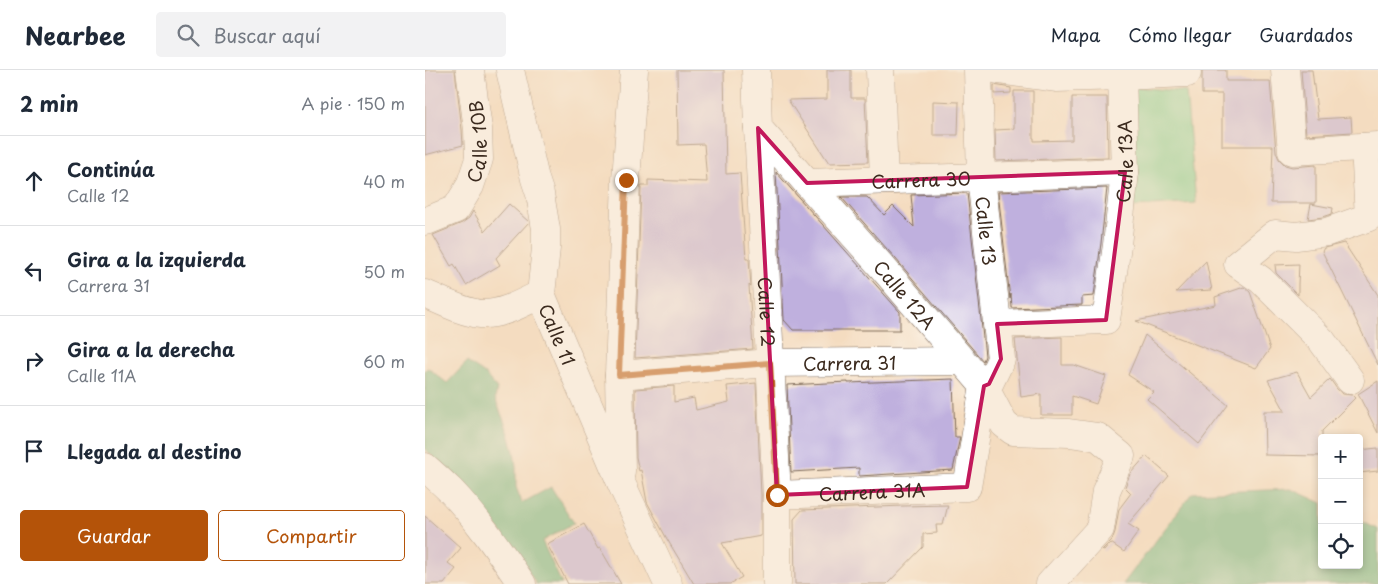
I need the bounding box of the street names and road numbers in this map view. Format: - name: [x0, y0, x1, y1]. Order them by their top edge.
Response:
- street label: Calle 10B: [459, 99, 492, 186]
- street label: Calle 13A: [1108, 119, 1139, 204]
- street label: Carrera 30: [871, 164, 971, 194]
- street label: Calle 13: [970, 195, 1004, 267]
- street label: Calle 12A: [868, 253, 943, 335]
- street label: Calle 12: [752, 276, 783, 348]
- street label: Calle 11: [533, 299, 583, 369]
- street label: Carrera 31: [803, 348, 896, 376]
- street label: Carrera 31A: [818, 475, 926, 507]

